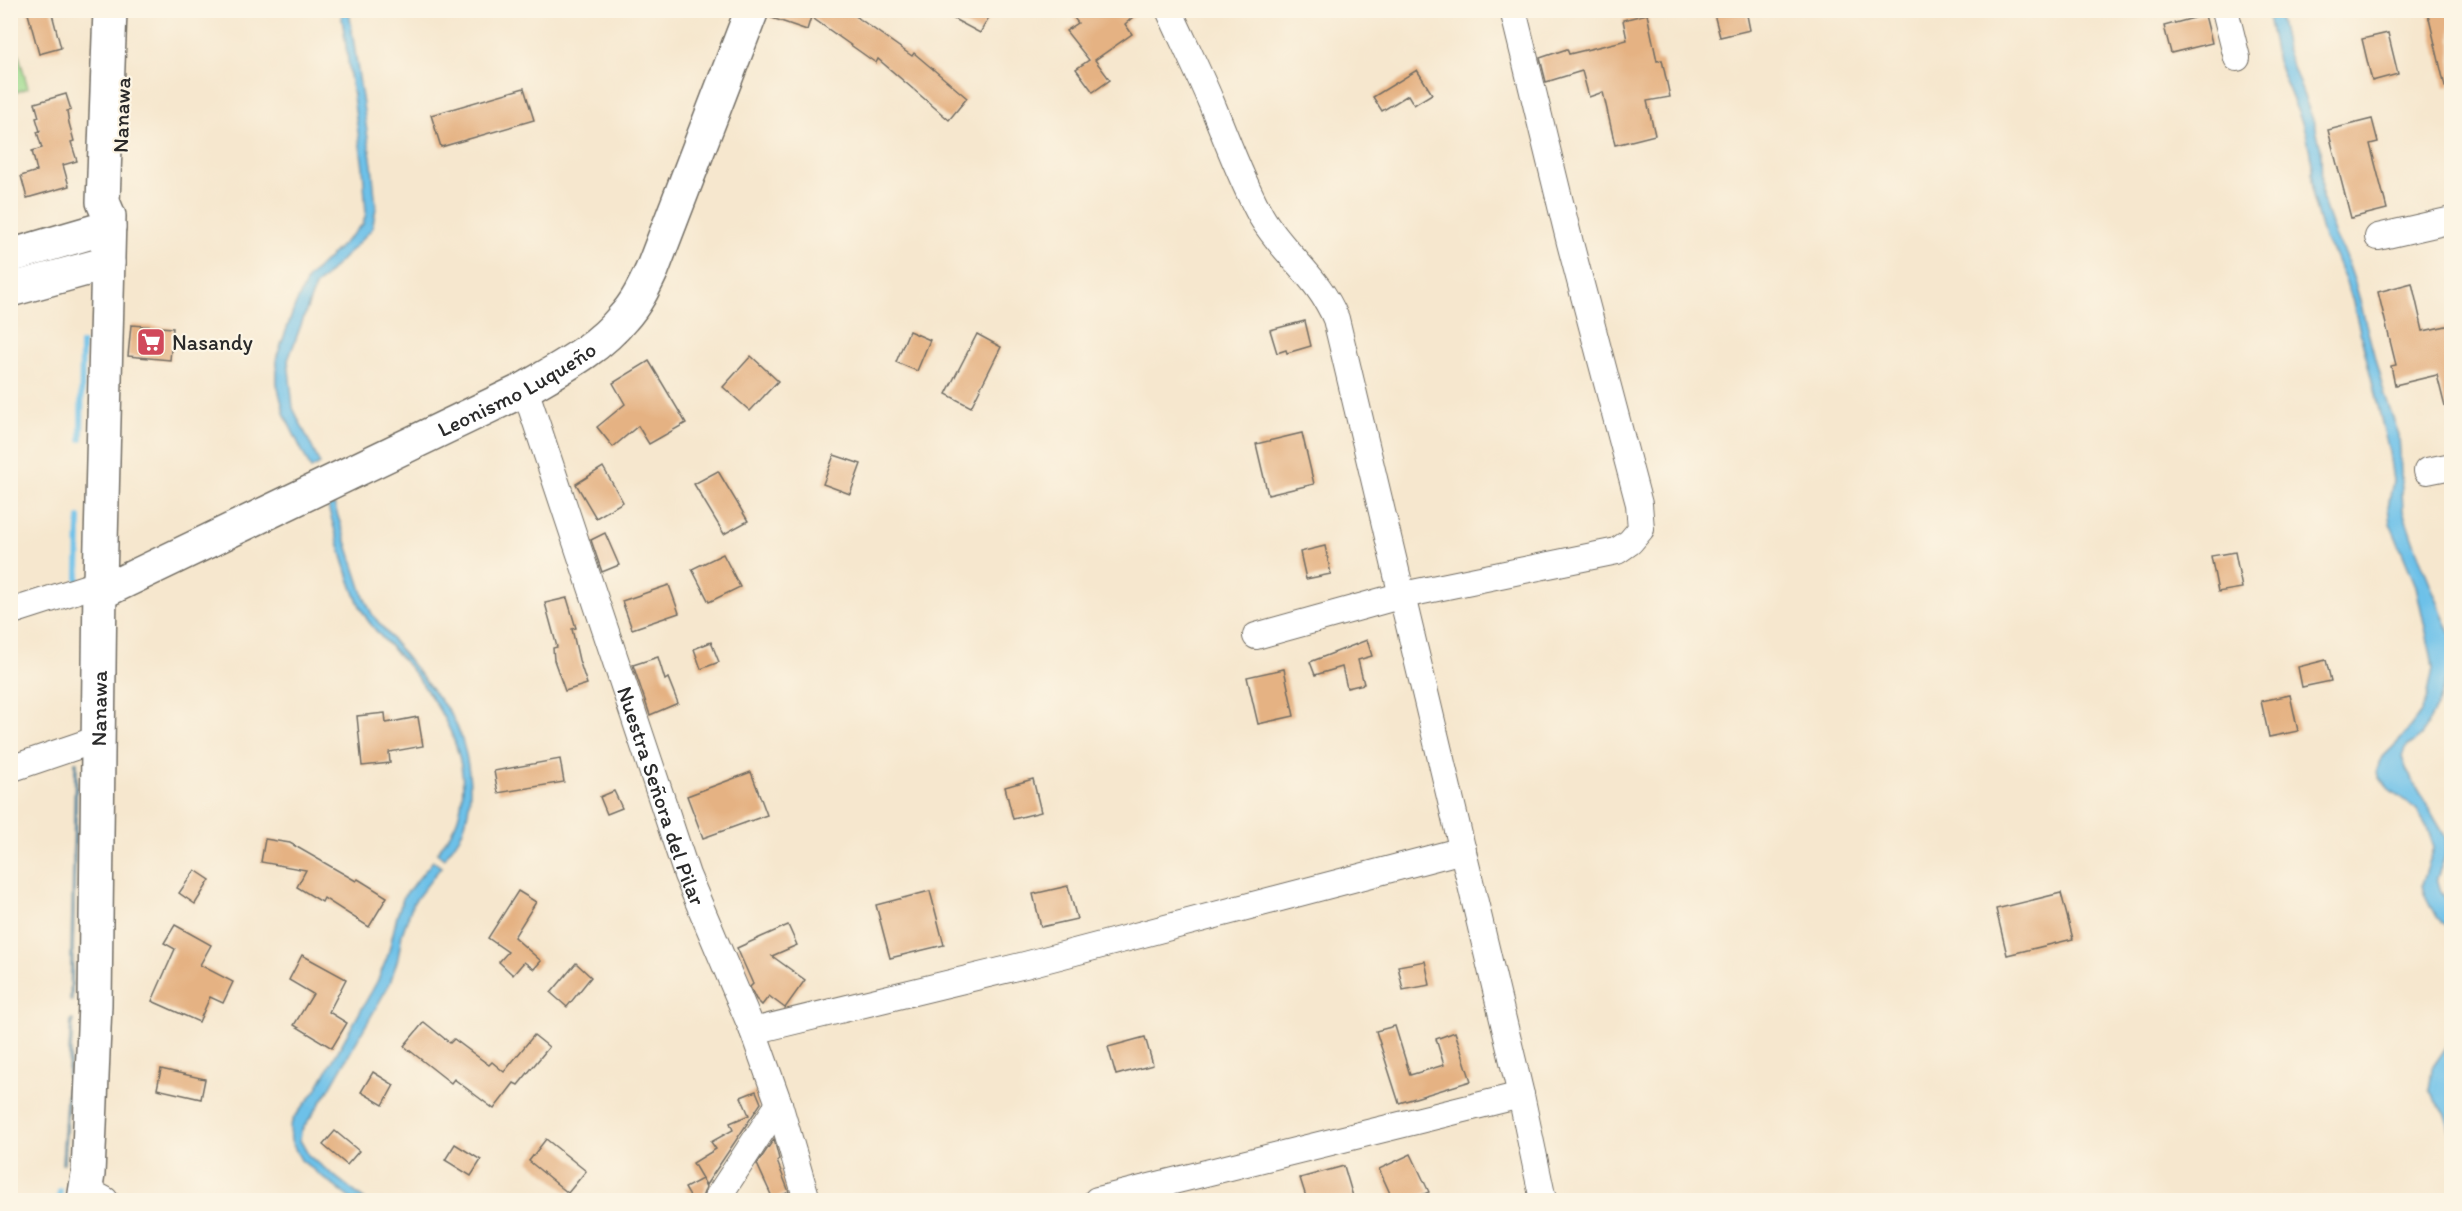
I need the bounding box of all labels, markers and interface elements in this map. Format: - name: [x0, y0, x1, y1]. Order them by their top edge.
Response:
- street label: Nanawa: [107, 76, 136, 153]
- supermarket icon: Nasandy: [135, 326, 167, 358]
- place label: Nasandy: [172, 329, 254, 356]
- street label: Leonismo Luqueño: [433, 336, 602, 443]
- street label: Nanawa: [85, 670, 113, 747]
- street label: Nuestra Señora del Pilar: [611, 683, 712, 910]

